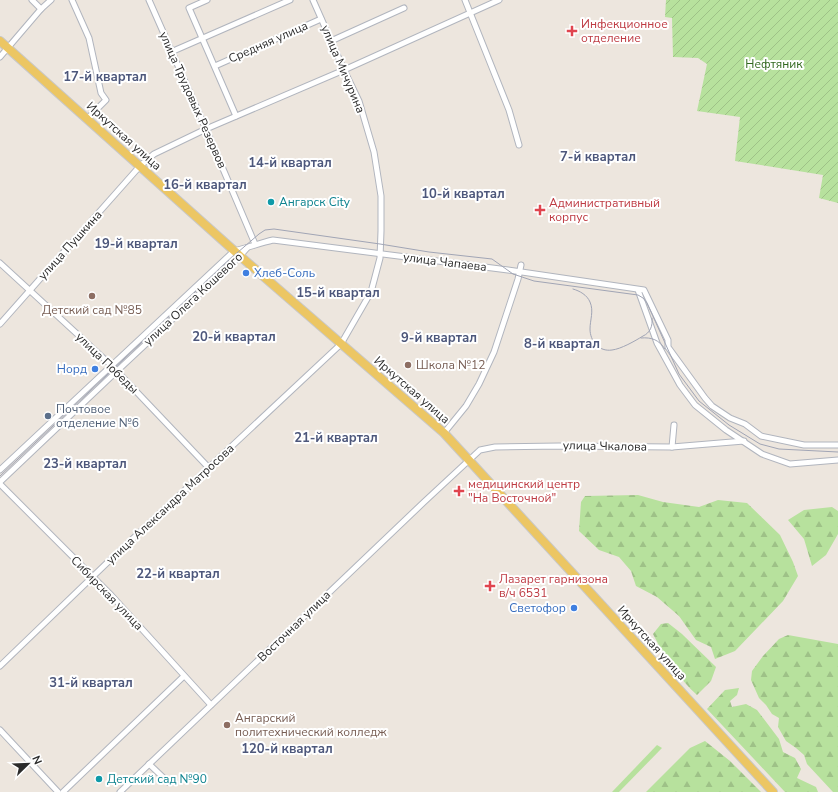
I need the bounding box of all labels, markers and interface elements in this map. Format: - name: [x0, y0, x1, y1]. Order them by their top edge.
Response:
- place label: Инфекционное отделение: [581, 16, 668, 46]
- street label: Средняя улица: [226, 17, 310, 67]
- street label: улица Мичурина: [317, 22, 369, 116]
- marker: Инфекционное отделение: [566, 25, 578, 37]
- street label: улица Трудовых Резервов: [156, 29, 231, 171]
- park label: Нефтяник: [745, 56, 803, 72]
- district label: 17-й квартал: [63, 68, 147, 86]
- street label: Иркутская улица: [83, 98, 165, 174]
- district label: 7-й квартал: [560, 148, 636, 166]
- district label: 14-й квартал: [248, 154, 332, 172]
- district label: 16-й квартал: [163, 176, 247, 194]
- district label: 10-й квартал: [421, 185, 505, 203]
- place label: Ангарск City: [279, 194, 351, 210]
- place label: Административный корпус: [549, 195, 660, 225]
- marker: Ангарск City: [266, 197, 276, 207]
- marker: Административный корпус: [534, 204, 546, 216]
- street label: улица Пушкина: [34, 207, 106, 283]
- district label: 19-й квартал: [94, 235, 178, 253]
- street label: улица Олега Кошевого: [140, 249, 246, 349]
- street label: улица Чапаева: [402, 249, 488, 275]
- place label: Хлеб-Соль: [254, 265, 315, 281]
- marker: Хлеб-Соль: [241, 268, 251, 278]
- district label: 15-й квартал: [296, 284, 380, 302]
- marker: Детский сад №85: [87, 291, 97, 301]
- place label: Детский сад №85: [42, 302, 142, 318]
- district label: 20-й квартал: [192, 328, 276, 346]
- street label: улица Победы: [72, 329, 142, 397]
- district label: 9-й квартал: [401, 329, 477, 347]
- district label: 8-й квартал: [524, 335, 600, 353]
- street label: Иркутская улица: [371, 353, 453, 427]
- place label: Школа №12: [416, 357, 485, 373]
- marker: Школа №12: [403, 360, 413, 370]
- place label: Норд: [57, 361, 87, 377]
- marker: Норд: [90, 364, 100, 374]
- place label: Почтовое отделение №6: [56, 401, 139, 431]
- marker: Почтовое отделение №6: [43, 411, 53, 421]
- district label: 21-й квартал: [294, 429, 378, 447]
- street label: улица Чкалова: [563, 437, 647, 455]
- street label: улица Александра Матросова: [103, 440, 237, 568]
- district label: 23-й квартал: [43, 455, 127, 473]
- place label: медицинский центр "На Восточной": [468, 476, 580, 506]
- marker: медицинский центр "На Восточной": [453, 485, 465, 497]
- street label: Сибирская улица: [67, 552, 147, 634]
- district label: 22-й квартал: [136, 565, 220, 583]
- place label: Лазарет гарнизона в/ч 6531: [499, 571, 608, 601]
- marker: Лазарет гарнизона в/ч 6531: [484, 580, 496, 592]
- street label: Восточная улица: [254, 587, 334, 665]
- place label: Светофор: [509, 600, 566, 616]
- street label: Иркутская улица: [614, 602, 690, 684]
- marker: Светофор: [569, 603, 579, 613]
- district label: 31-й квартал: [49, 674, 133, 692]
- place label: Ангарский политехнический колледж: [235, 710, 387, 740]
- marker: Ангарский политехнический колледж: [222, 720, 232, 730]
- district label: 120-й квартал: [241, 740, 333, 758]
- north arrow: [8, 744, 48, 784]
- text: N: [28, 754, 45, 767]
- place label: Детский сад №90: [107, 771, 207, 787]
- marker: Детский сад №90: [94, 774, 104, 784]

